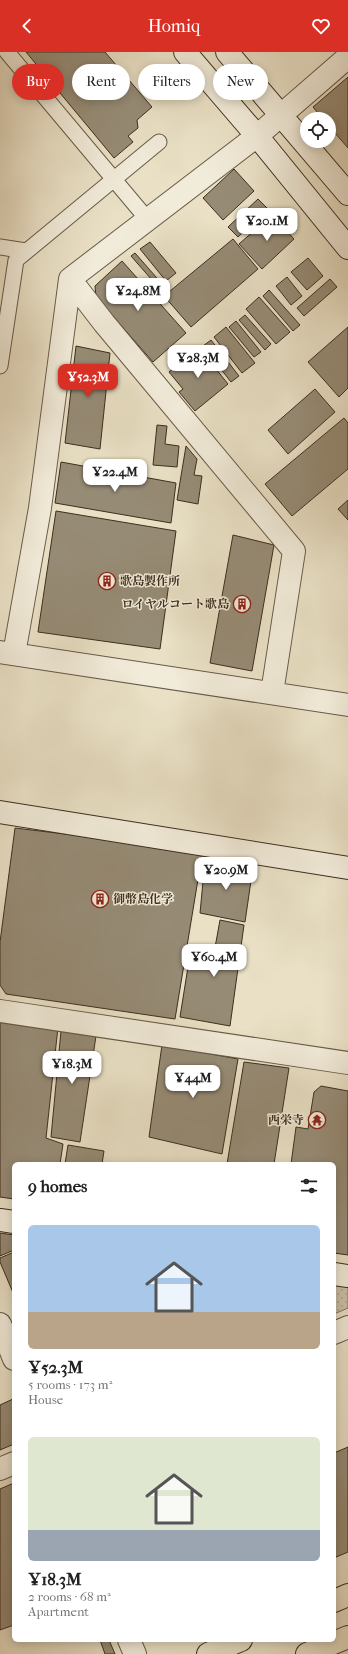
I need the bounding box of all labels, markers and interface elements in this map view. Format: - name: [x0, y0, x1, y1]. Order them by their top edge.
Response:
- icon: back: [16, 15, 38, 37]
- icon: heart: [310, 15, 332, 37]
- text: Homiq: [148, 16, 200, 37]
- chip: Buy: [12, 64, 64, 100]
- chip: Rent: [72, 64, 130, 100]
- chip: Filters: [138, 64, 205, 100]
- chip: New: [213, 64, 268, 100]
- map controls: [300, 112, 336, 148]
- button: locate: [300, 112, 336, 148]
- pin: ¥20.1M: [234, 208, 300, 242]
- text: ¥20.1M: [246, 213, 289, 228]
- pin: ¥24.8M: [105, 278, 171, 312]
- text: ¥24.8M: [115, 283, 161, 298]
- pin: ¥28.3M: [165, 345, 231, 379]
- text: ¥28.3M: [176, 350, 220, 365]
- pin: ¥52.3M: [55, 364, 121, 398]
- text: ¥52.3M: [67, 369, 109, 384]
- pin: ¥22.4M: [82, 459, 148, 493]
- text: ¥22.4M: [92, 464, 138, 479]
- building icon: 歌島製作所: [97, 571, 117, 591]
- place label: 歌島製作所: [120, 574, 180, 588]
- building icon: ロイヤルコート歌島: [232, 594, 252, 614]
- place label: ロイヤルコート歌島: [121, 597, 230, 611]
- pin: ¥20.9M: [193, 857, 259, 891]
- text: ¥20.9M: [204, 862, 249, 877]
- building icon: 御幣島化学: [90, 889, 110, 909]
- place label: 御幣島化学: [113, 892, 173, 906]
- pin: ¥60.4M: [181, 944, 247, 978]
- text: ¥60.4M: [191, 949, 237, 964]
- pin: ¥18.3M: [39, 1051, 105, 1085]
- text: ¥18.3M: [51, 1056, 93, 1071]
- pin: ¥44M: [169, 1065, 217, 1099]
- text: ¥44M: [174, 1070, 212, 1085]
- temple icon: 西栄寺: [307, 1110, 327, 1130]
- place label: 西栄寺: [268, 1113, 304, 1127]
- icon: filters: [298, 1175, 320, 1197]
- text: 9 homes: [28, 1176, 87, 1196]
- icon: home: [138, 1251, 210, 1323]
- text: ¥52.3M: [28, 1357, 83, 1377]
- text: 5 rooms · 173 m²: [28, 1377, 112, 1392]
- text: House: [28, 1392, 63, 1407]
- icon: home: [138, 1463, 210, 1535]
- text: ¥18.3M: [28, 1569, 82, 1589]
- text: 2 rooms · 68 m²: [28, 1589, 111, 1604]
- text: Apartment: [28, 1604, 89, 1619]

